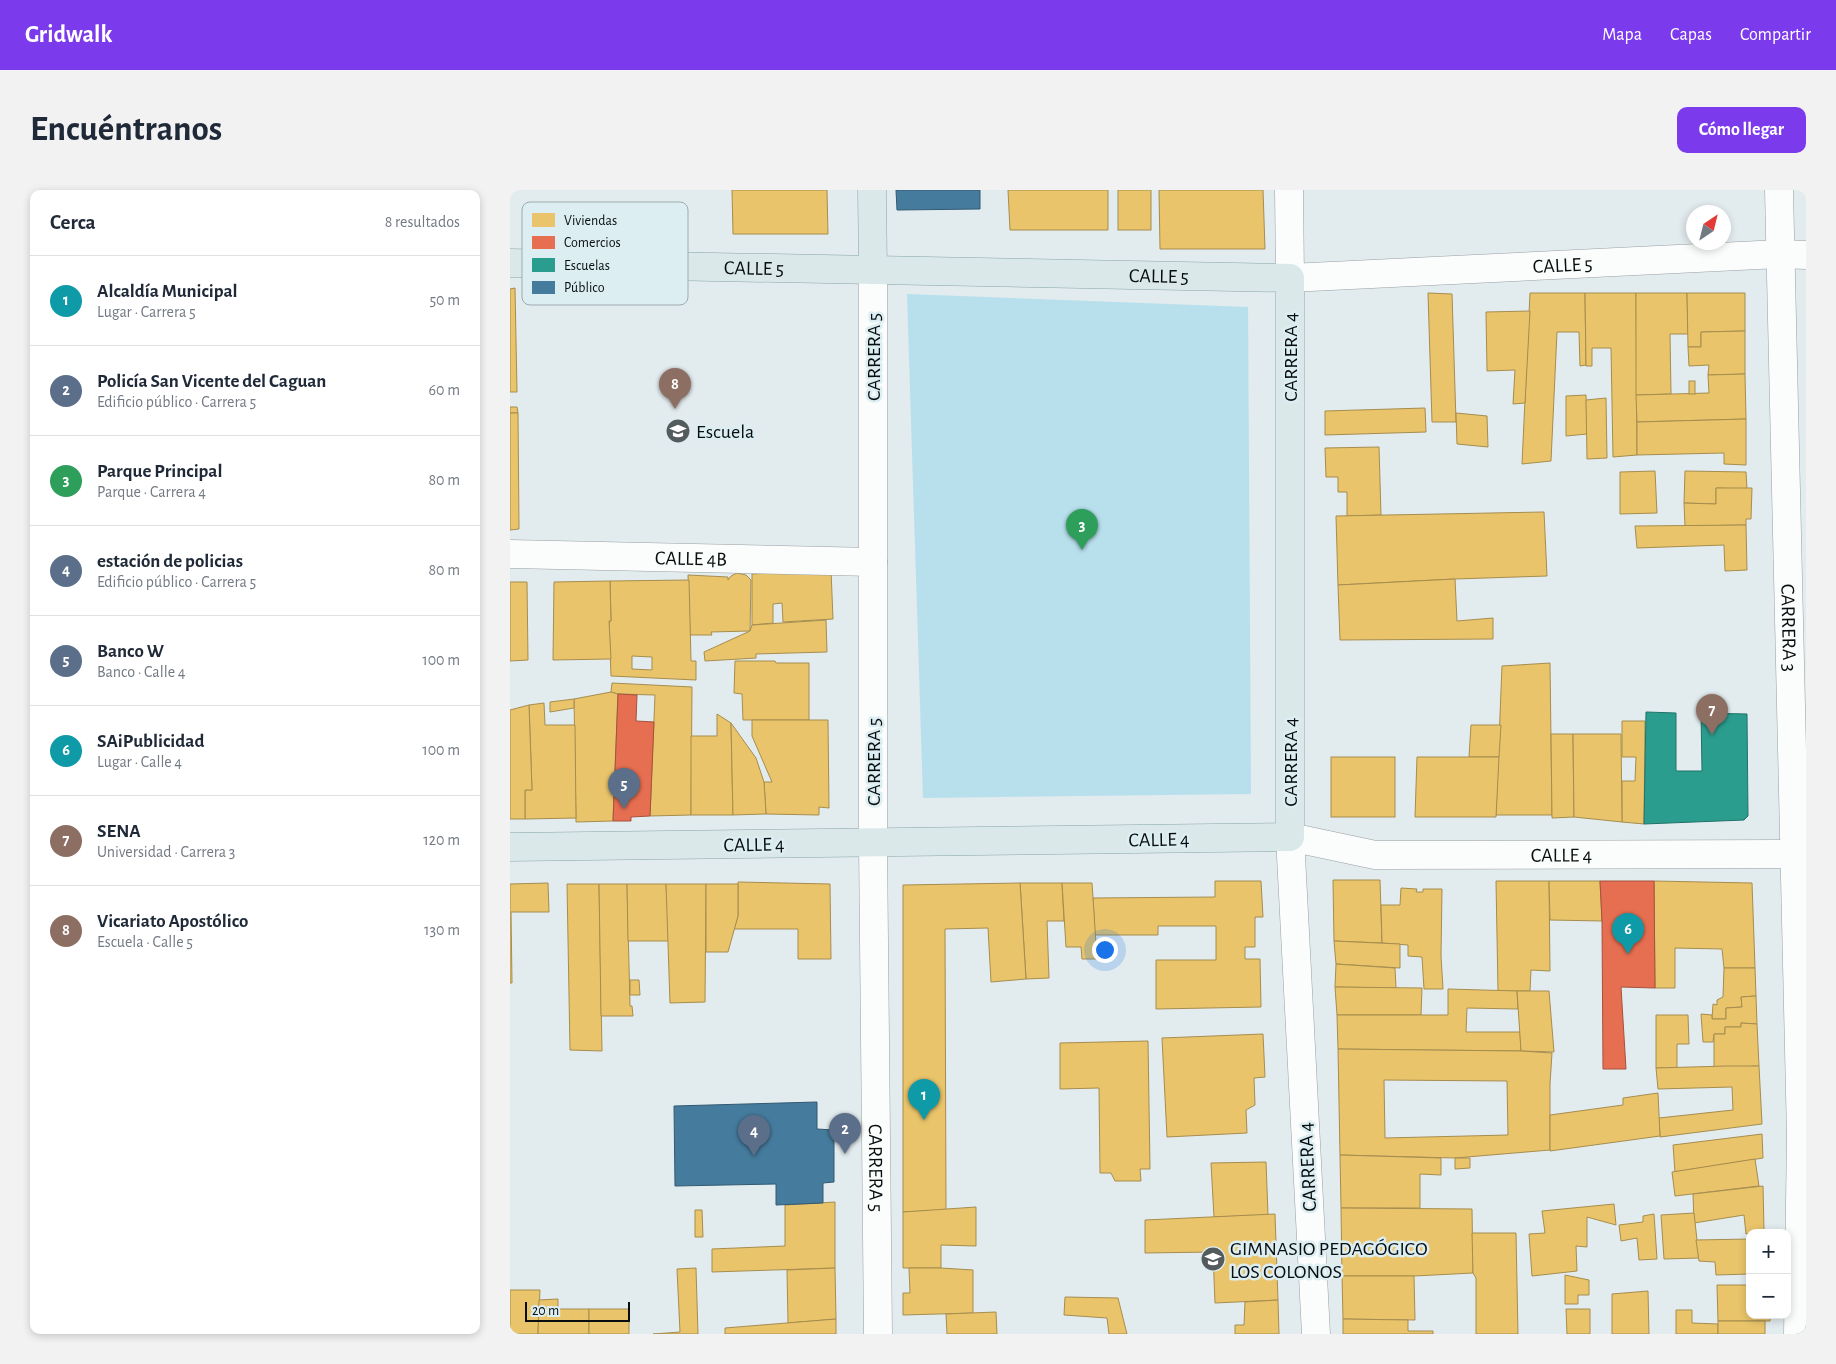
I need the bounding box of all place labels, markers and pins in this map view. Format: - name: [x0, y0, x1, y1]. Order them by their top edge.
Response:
- pin: 8: [659, 368, 691, 409]
- school or university icon: Escuela: [665, 418, 691, 444]
- place label: Escuela: [696, 422, 754, 442]
- pin: 3: [1066, 509, 1098, 550]
- pin: 7: [1696, 694, 1728, 735]
- pin: 5: [608, 768, 640, 809]
- pin: 6: [1612, 913, 1644, 954]
- pin: 1: [908, 1079, 940, 1120]
- pin: 2: [829, 1113, 861, 1154]
- pin: 4: [738, 1115, 770, 1156]
- place label: GIMNASIO PEDAGÓGICO LOS COLONOS: [1230, 1238, 1428, 1282]
- school or university icon: GIMNASIO PEDAGÓGICO LOS COLONOS: [1200, 1246, 1226, 1272]

